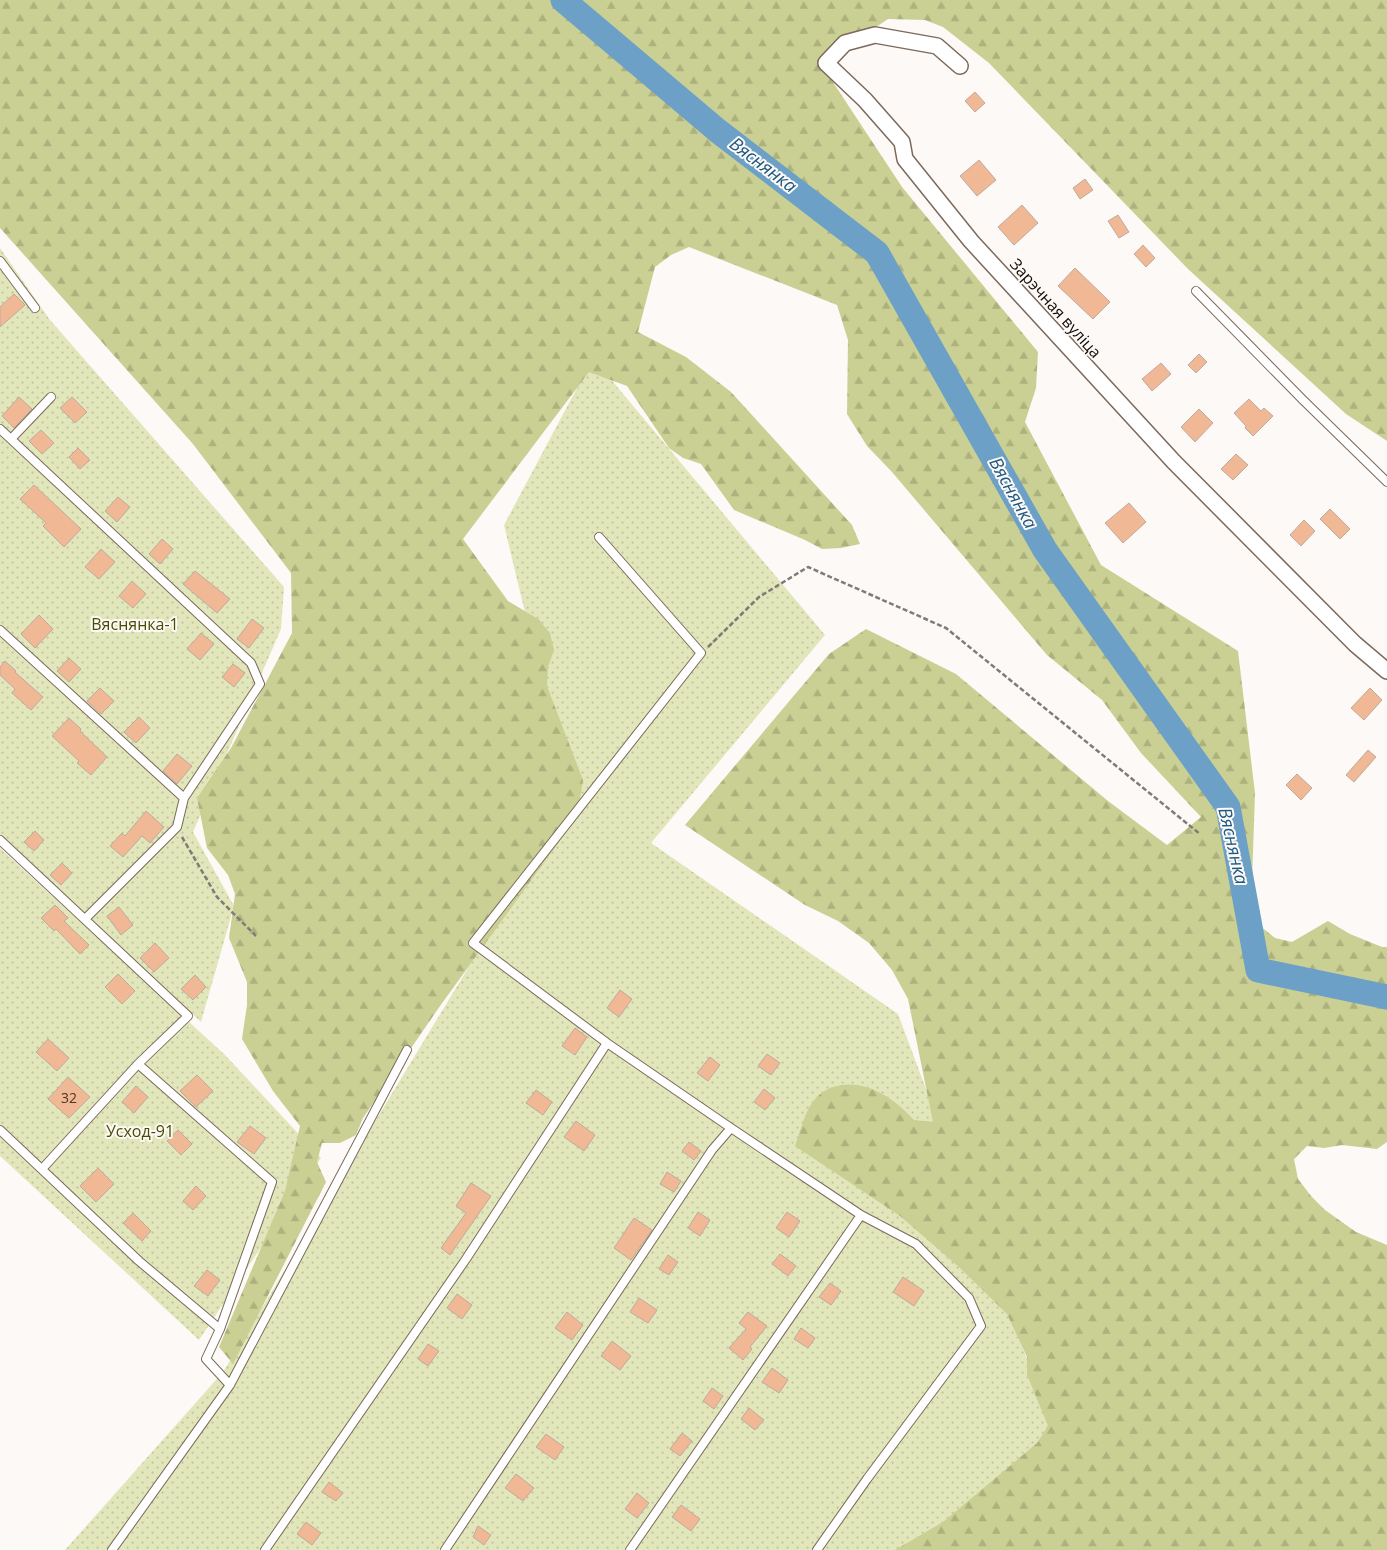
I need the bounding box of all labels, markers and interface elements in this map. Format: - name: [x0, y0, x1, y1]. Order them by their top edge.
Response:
- water label: Вяснянка: [725, 131, 802, 197]
- street label: Зарэчная вуліца: [1005, 253, 1107, 363]
- water label: Вяснянка: [984, 452, 1043, 533]
- park label: Вяснянка-1: [91, 613, 179, 635]
- water label: Вяснянка: [1213, 805, 1254, 887]
- house number: 32: [61, 1088, 77, 1107]
- park label: Усход-91: [106, 1120, 174, 1142]

